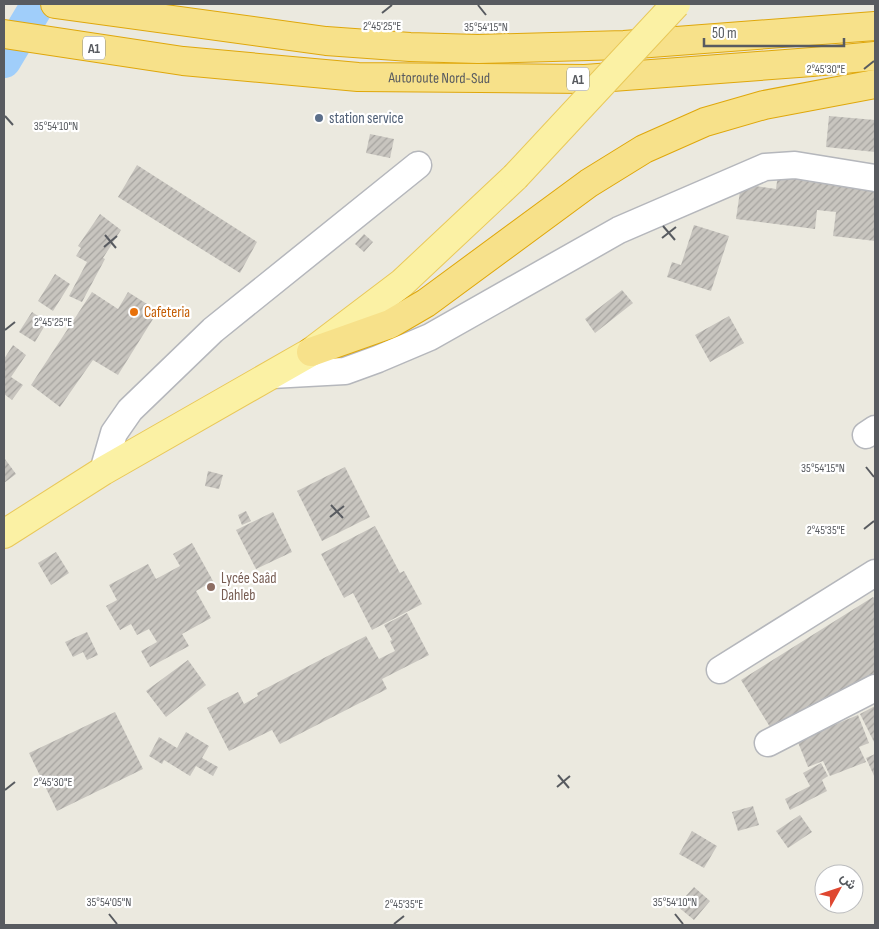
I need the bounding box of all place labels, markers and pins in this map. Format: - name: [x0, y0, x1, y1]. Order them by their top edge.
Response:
- place label: station service: [329, 109, 403, 128]
- marker: station service: [313, 112, 325, 124]
- place label: Cafeteria: [144, 303, 190, 322]
- marker: Cafeteria: [128, 306, 140, 318]
- place label: Lycée Saâd Dahleb: [221, 569, 277, 605]
- marker: Lycée Saâd Dahleb: [205, 581, 217, 593]

